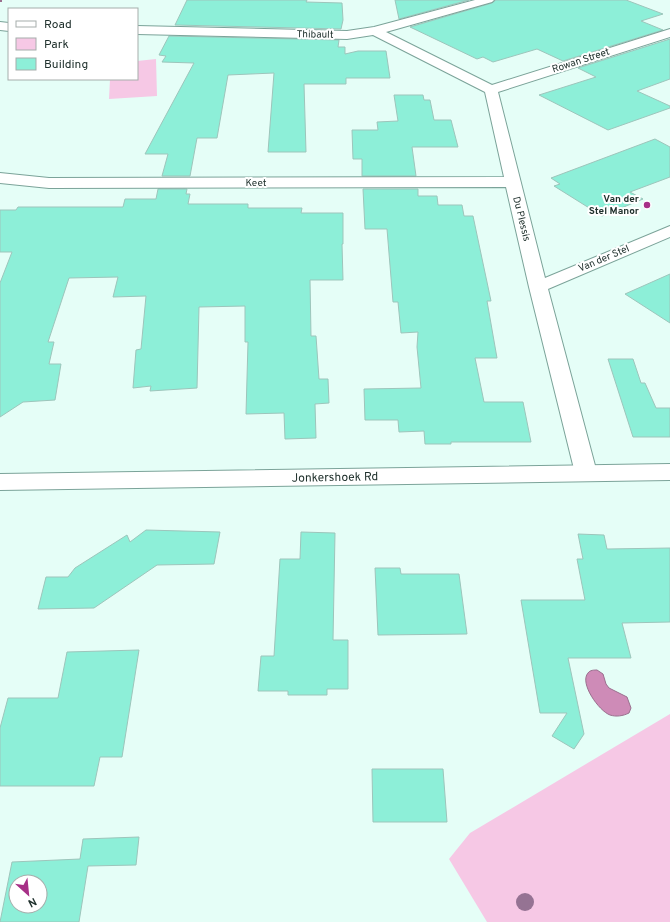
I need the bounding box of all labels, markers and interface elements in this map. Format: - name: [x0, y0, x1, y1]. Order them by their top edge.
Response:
- legend: [8, 8, 138, 80]
- text: Road: [44, 17, 72, 33]
- street label: Thibault: [296, 28, 334, 42]
- text: Park: [44, 37, 69, 53]
- street label: Rowan Street: [551, 46, 612, 76]
- text: Building: [44, 57, 88, 73]
- street label: Keet: [246, 177, 267, 190]
- place label: Van der Stel Manor: [589, 193, 640, 218]
- street label: Du Plessis: [509, 195, 533, 243]
- marker: Van der Stel Manor: [642, 200, 652, 210]
- street label: Van der Stel: [577, 242, 631, 276]
- street label: Jonkershoek Rd: [292, 469, 378, 487]
- north arrow: [8, 874, 48, 914]
- text: N: [25, 894, 39, 910]

